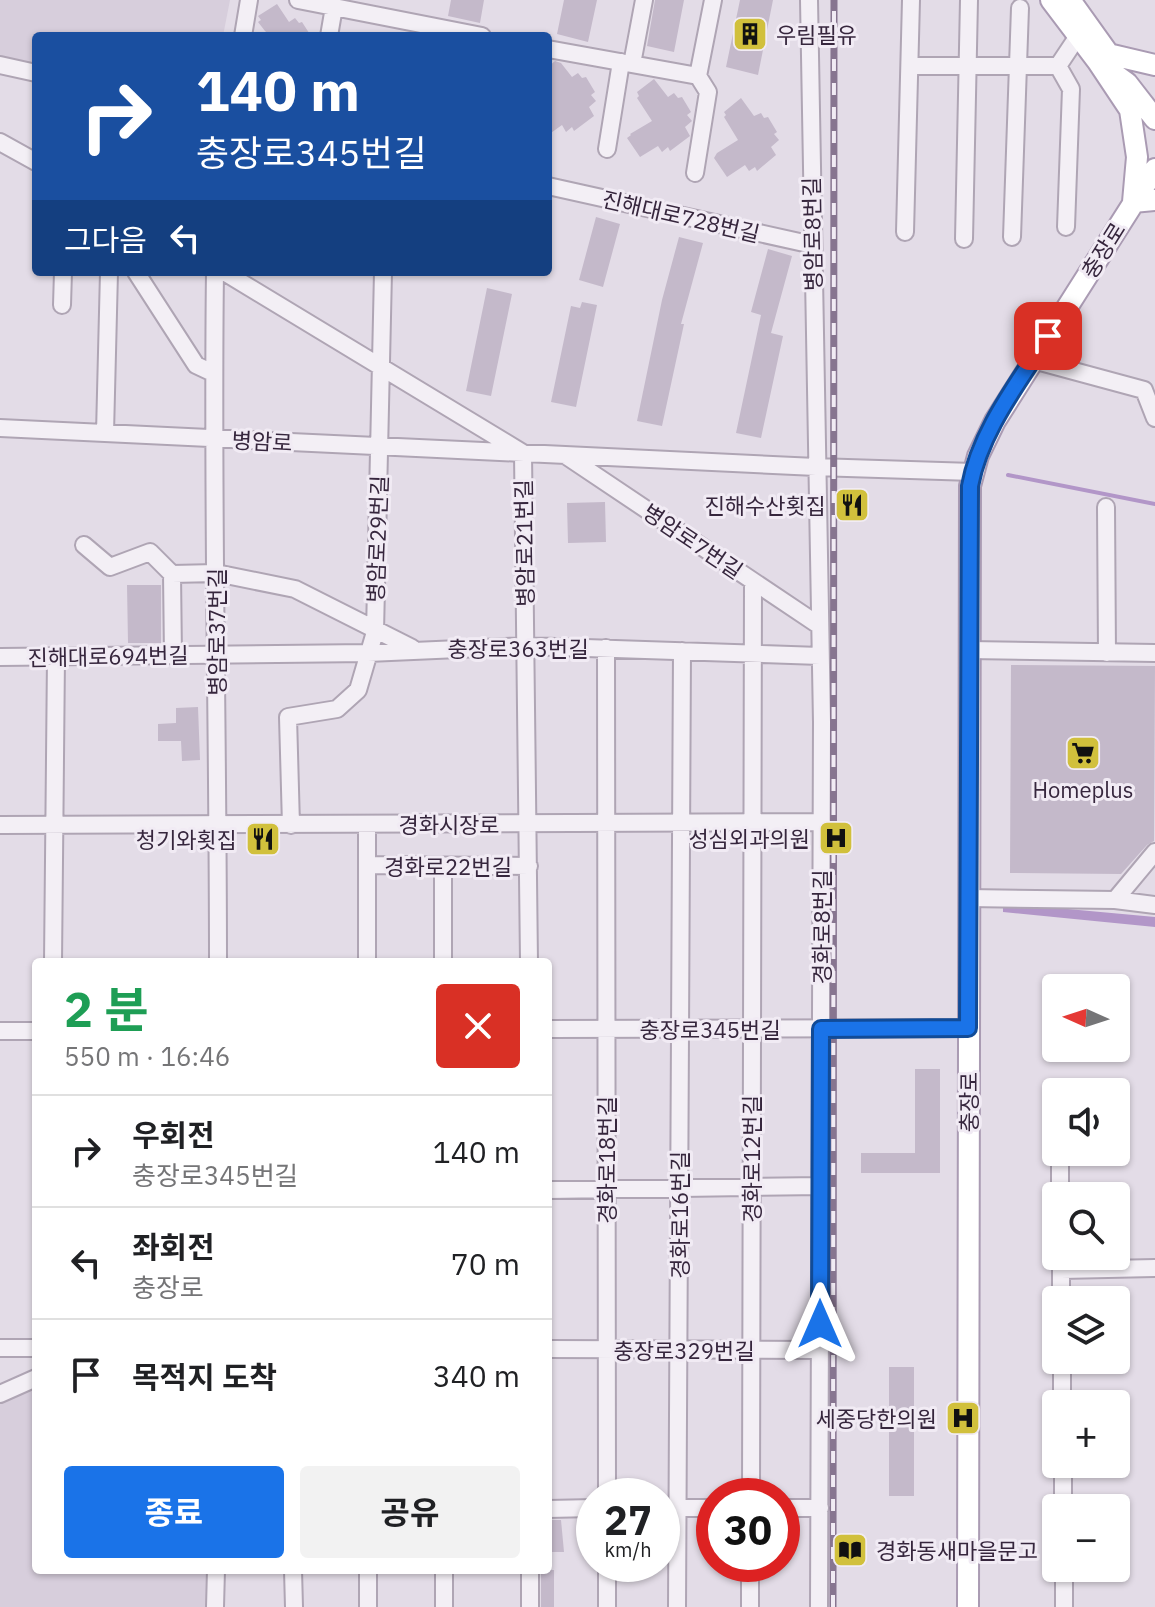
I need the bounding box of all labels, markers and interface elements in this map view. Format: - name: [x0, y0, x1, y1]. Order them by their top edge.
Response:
- building icon: 우림필유: [731, 15, 769, 53]
- place label: 우림필유: [776, 20, 857, 49]
- text: 140 m: [196, 54, 360, 126]
- icon: right: [64, 64, 168, 168]
- text: 충장로345번길: [196, 129, 426, 176]
- street label: 병암로8번길: [797, 177, 827, 291]
- street label: 진해대로728번길: [599, 184, 763, 248]
- icon: left: [163, 216, 207, 260]
- street label: 충장로: [1075, 217, 1131, 283]
- text: 그다음: [64, 220, 147, 259]
- pin: [1014, 302, 1082, 370]
- icon: arrive: [1026, 314, 1070, 358]
- street label: 병암로: [231, 425, 293, 457]
- street label: 병암로29번길: [360, 475, 394, 603]
- street label: 병암로21번길: [508, 479, 540, 607]
- restaurant icon: 진해수산횟집: [833, 486, 871, 524]
- place label: 진해수산횟집: [705, 491, 826, 520]
- street label: 병암로7번길: [637, 497, 749, 585]
- street label: 병암로37번길: [202, 568, 231, 696]
- street label: 충장로363번길: [448, 634, 588, 663]
- street label: 진해대로694번길: [27, 640, 189, 672]
- supermarket icon: Homeplus: [1064, 734, 1102, 772]
- place label: Homeplus: [1032, 775, 1134, 804]
- street label: 경화시장로: [398, 810, 500, 839]
- hospital icon: 성심외과의원: [817, 819, 855, 857]
- restaurant icon: 청기와횟집: [244, 820, 282, 858]
- place label: 성심외과의원: [689, 824, 810, 853]
- place label: 청기와횟집: [136, 825, 237, 854]
- street label: 경화로22번길: [384, 852, 512, 881]
- street label: 경화로8번길: [807, 870, 836, 984]
- north arrow: [1042, 974, 1130, 1062]
- map controls: [1042, 974, 1130, 1582]
- text: 2 분: [64, 978, 148, 1040]
- button: close: [436, 984, 520, 1068]
- street label: 충장로345번길: [640, 1015, 780, 1044]
- text: 550 m · 16:46: [64, 1039, 230, 1073]
- street label: 충장로: [954, 1072, 983, 1132]
- button: sound: [1042, 1078, 1130, 1166]
- street label: 경화로12번길: [737, 1095, 766, 1223]
- street label: 경화로18번길: [592, 1096, 621, 1224]
- text: 우회전: [132, 1115, 215, 1154]
- icon: right: [64, 1129, 108, 1173]
- text: 140 m: [433, 1132, 520, 1171]
- street label: 경화로16번길: [665, 1151, 694, 1279]
- text: 충장로345번길: [132, 1158, 298, 1192]
- button: search: [1042, 1182, 1130, 1270]
- text: 좌회전: [132, 1227, 215, 1266]
- icon: left: [64, 1241, 108, 1285]
- text: 70 m: [451, 1244, 520, 1283]
- text: 충장로: [132, 1270, 204, 1304]
- position arrow: [778, 1282, 862, 1366]
- button: layers: [1042, 1286, 1130, 1374]
- street label: 충장로329번길: [614, 1336, 754, 1365]
- icon: arrive: [64, 1353, 108, 1397]
- text: 340 m: [433, 1356, 520, 1395]
- text: 목적지 도착: [132, 1357, 277, 1396]
- button: +: [1042, 1390, 1130, 1478]
- hospital icon: 세중당한의원: [944, 1399, 982, 1437]
- place label: 세중당한의원: [816, 1404, 937, 1433]
- button: 종료: [64, 1466, 284, 1558]
- button: 공유: [300, 1466, 520, 1558]
- speed limit sign: 30: [696, 1478, 800, 1582]
- text: 27: [604, 1494, 652, 1546]
- button: −: [1042, 1494, 1130, 1582]
- library icon: 경화동새마을문고: [831, 1531, 869, 1569]
- text: km/h: [604, 1536, 652, 1563]
- place label: 경화동새마을문고: [876, 1536, 1038, 1565]

